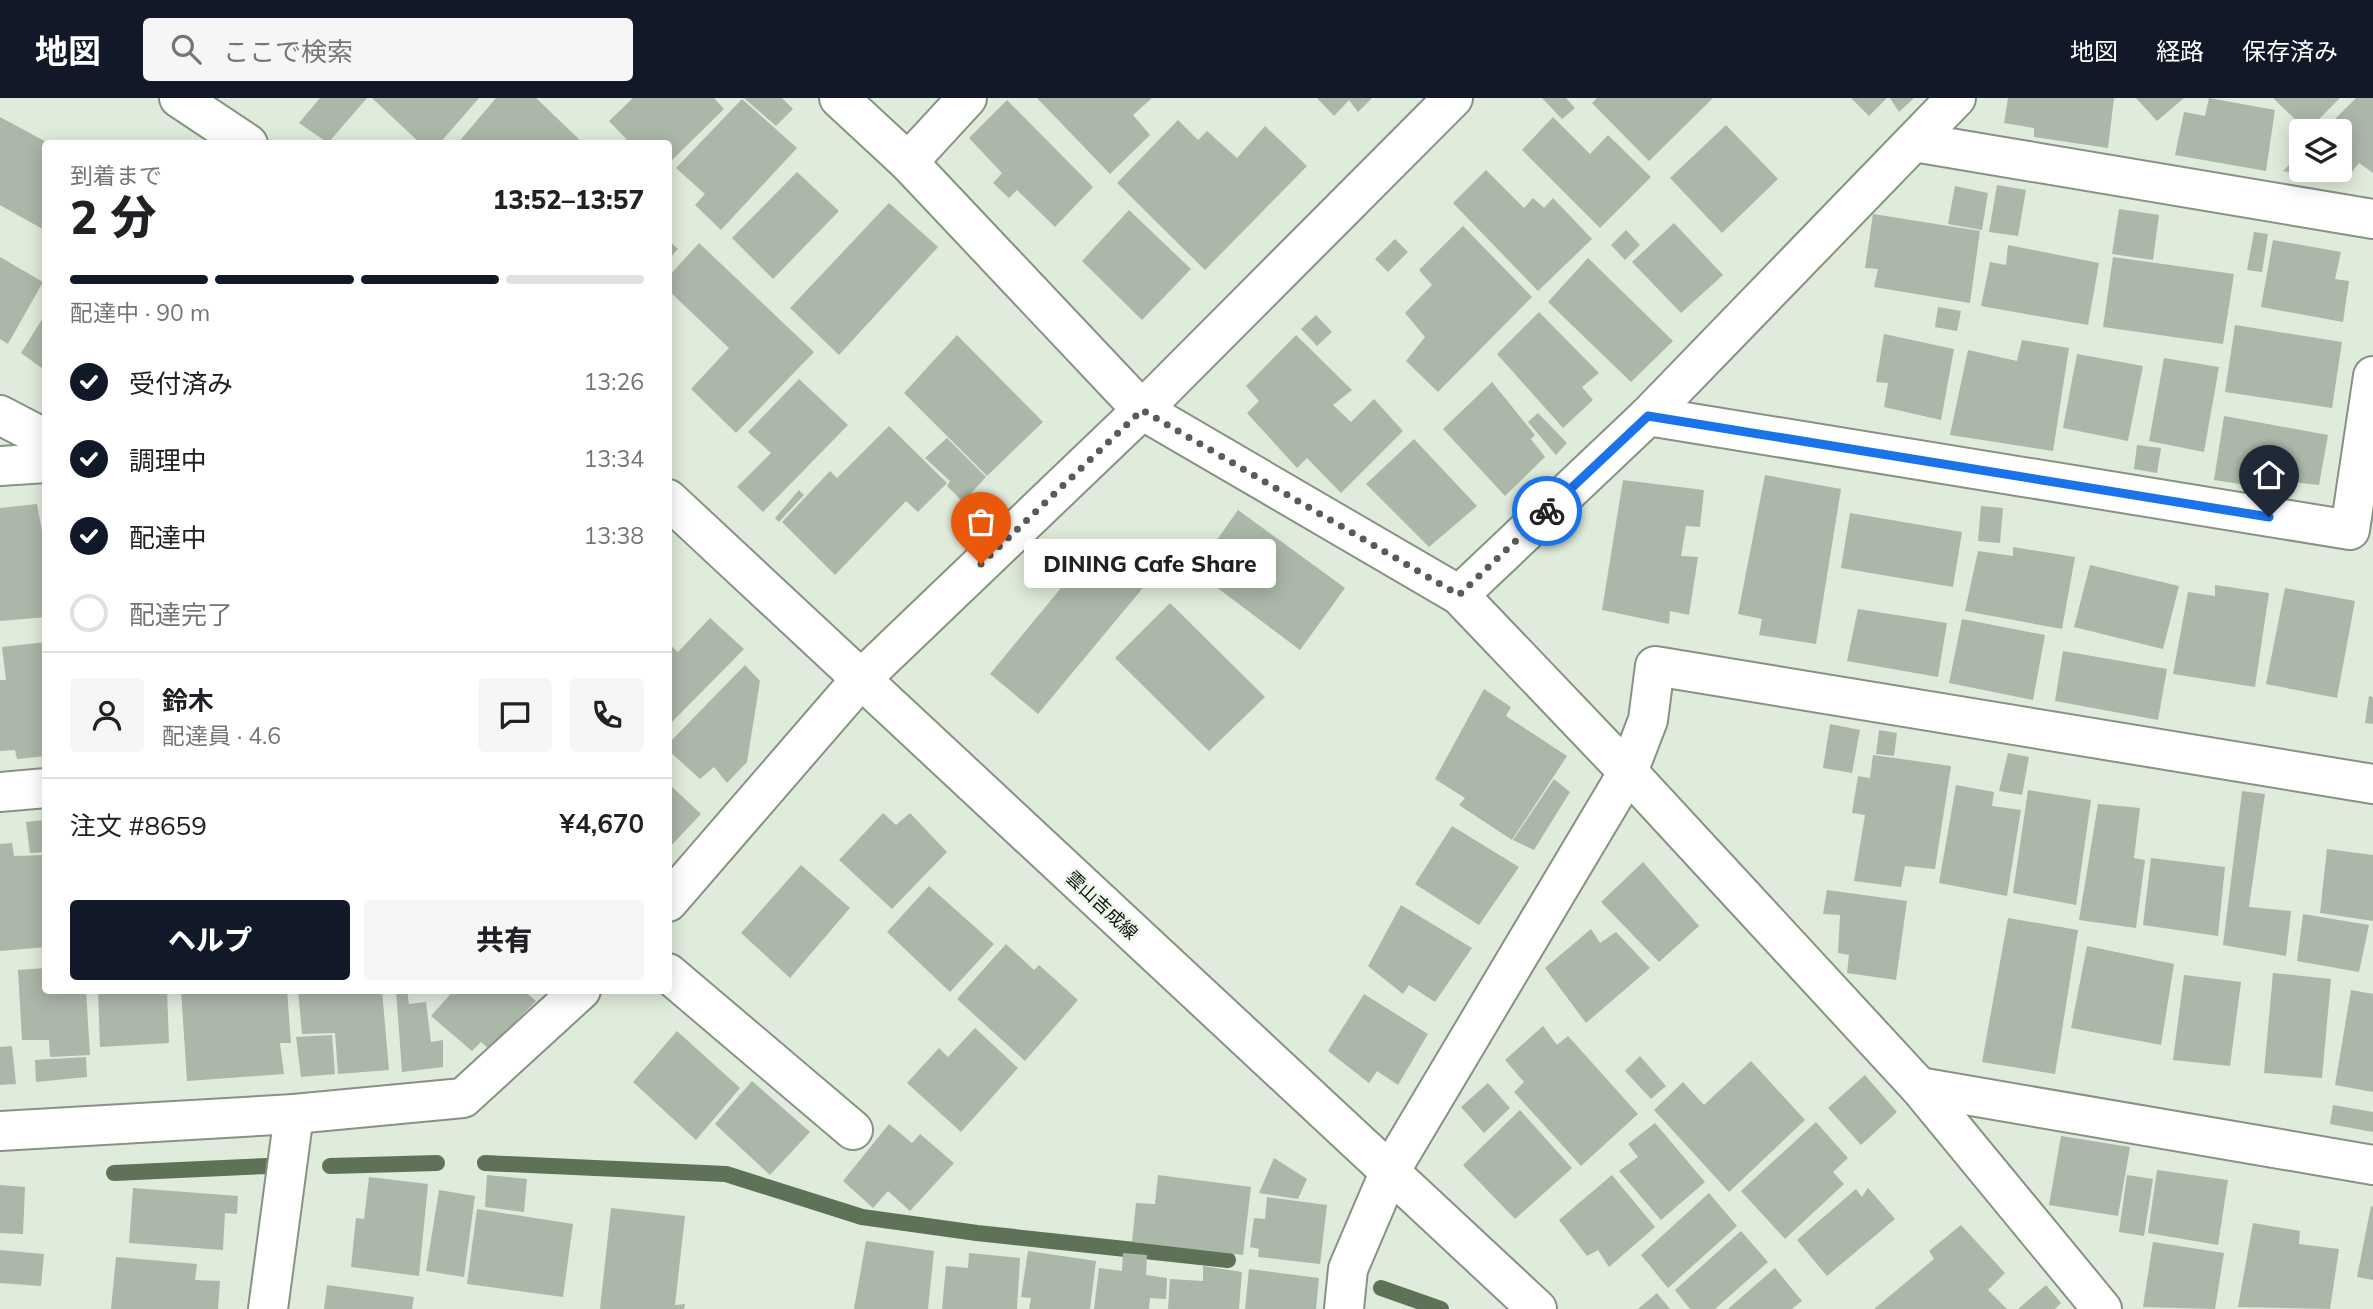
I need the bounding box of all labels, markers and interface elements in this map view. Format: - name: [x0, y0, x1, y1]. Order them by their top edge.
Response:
- search box: [143, 18, 633, 81]
- text: 地図: [35, 30, 101, 71]
- icon: search: [167, 30, 205, 68]
- text: ここで検索: [223, 35, 353, 68]
- text: 地図: [2070, 36, 2118, 66]
- text: 経路: [2156, 36, 2204, 66]
- text: 保存済み: [2242, 36, 2338, 66]
- map controls: [2289, 119, 2352, 182]
- button: layers: [2289, 119, 2352, 182]
- text: 到着まで: [70, 161, 162, 190]
- text: 13:52–13:57: [493, 183, 644, 216]
- text: 2 分: [70, 188, 157, 246]
- text: 配達中 · 90 m: [70, 298, 210, 327]
- icon: check: [70, 363, 108, 401]
- text: 受付済み: [129, 367, 233, 400]
- text: 13:26: [584, 367, 644, 396]
- icon: check: [70, 440, 108, 478]
- text: 調理中: [129, 444, 207, 477]
- text: 13:34: [584, 444, 644, 473]
- pin: [2239, 445, 2299, 517]
- icon: home: [2250, 456, 2288, 494]
- courier: [1512, 476, 1582, 546]
- pin: [951, 492, 1011, 564]
- icon: bike: [1528, 492, 1566, 530]
- icon: bag: [962, 503, 1000, 541]
- icon: check: [70, 517, 108, 555]
- text: 配達中: [129, 521, 207, 554]
- text: 13:38: [584, 521, 644, 550]
- callout: DINING Cafe Share: [1023, 540, 1275, 588]
- text: DINING Cafe Share: [1043, 549, 1257, 578]
- text: 配達完了: [129, 598, 233, 631]
- button: person: [70, 678, 144, 752]
- button: chat: [478, 678, 552, 752]
- button: phone: [570, 678, 644, 752]
- text: 鈴木: [162, 684, 214, 717]
- text: 配達員 · 4.6: [162, 721, 281, 750]
- text: ¥4,670: [560, 807, 644, 840]
- text: 注文 #8659: [70, 809, 207, 842]
- street label: 雲山吉成線: [1061, 866, 1143, 944]
- button: ヘルプ: [70, 900, 350, 980]
- button: 共有: [364, 900, 644, 980]

